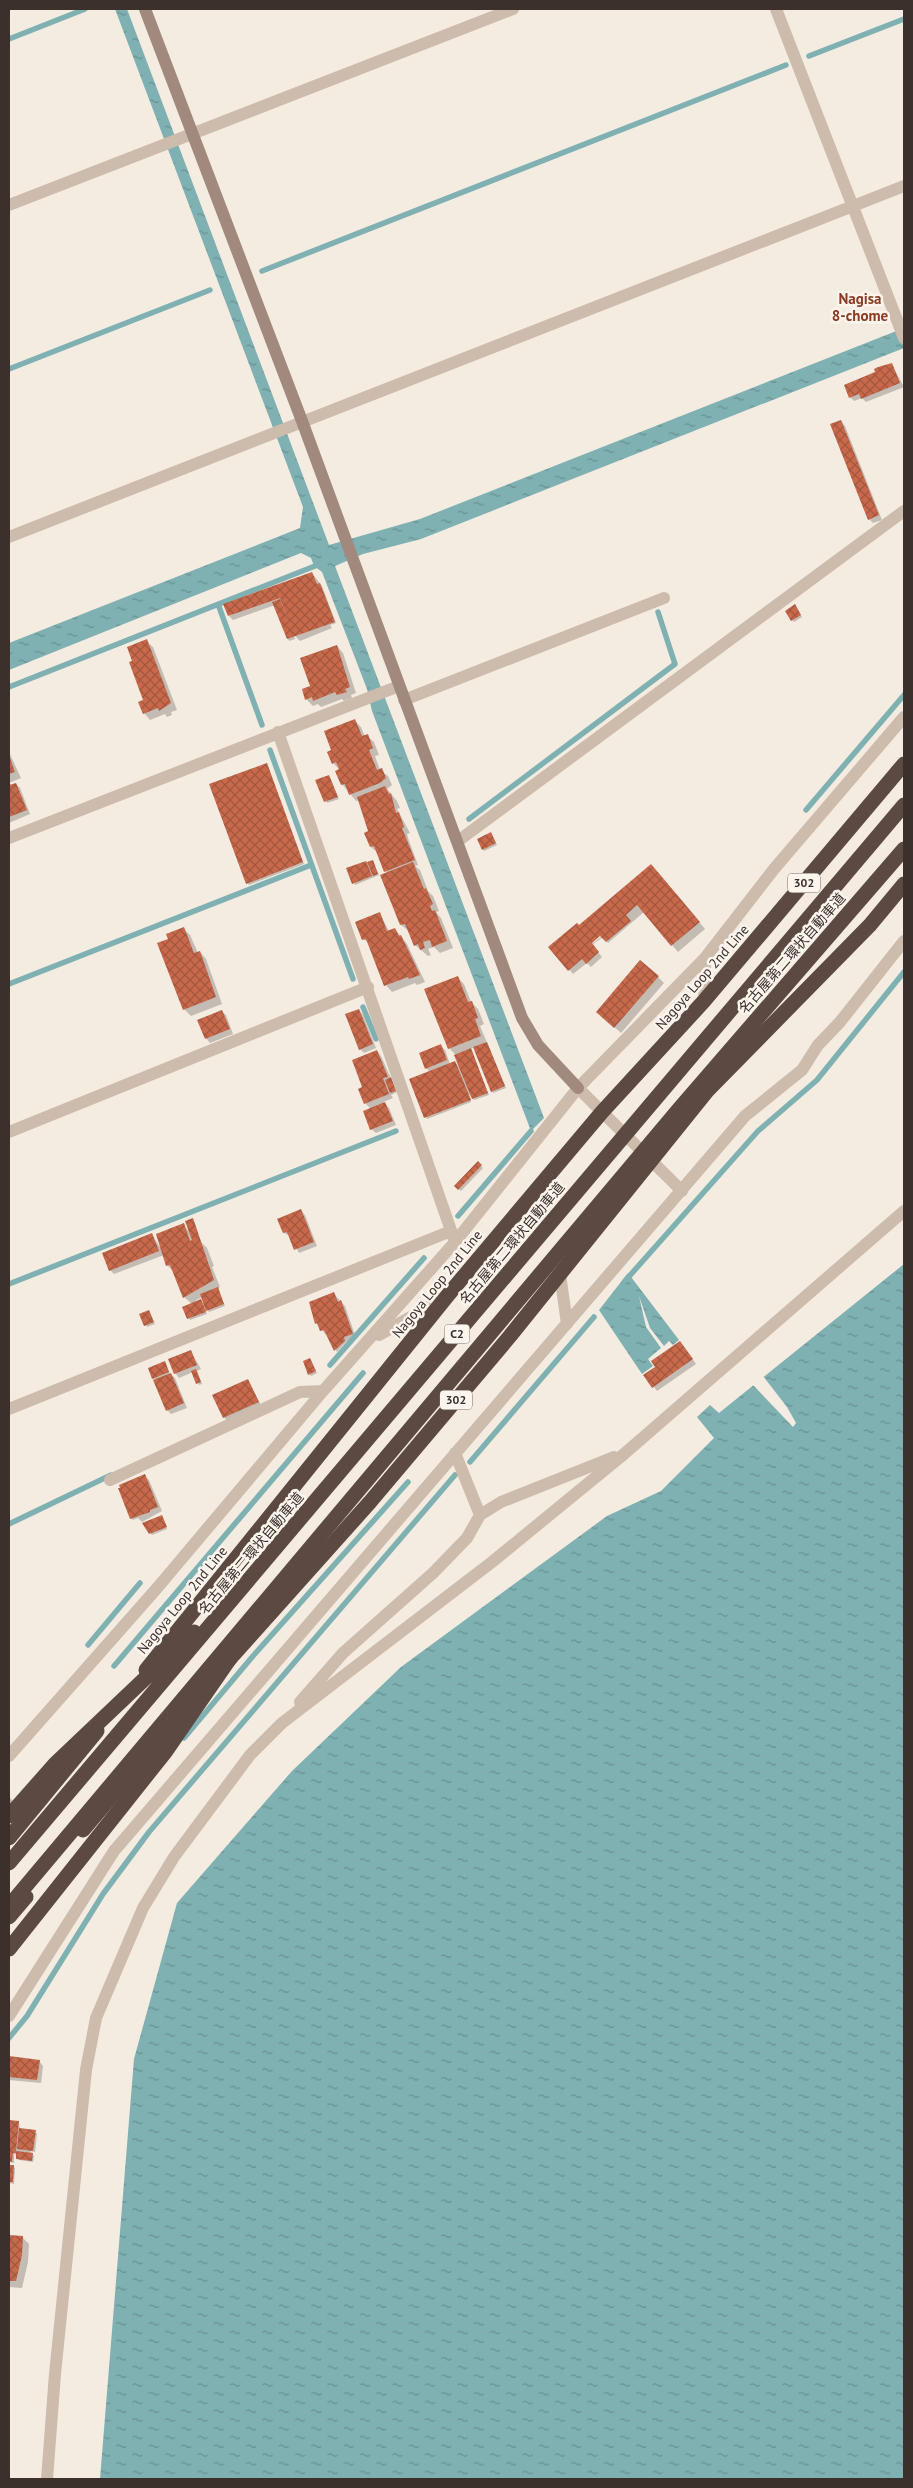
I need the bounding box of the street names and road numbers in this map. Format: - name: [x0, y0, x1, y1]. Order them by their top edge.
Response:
- road number: 302: [788, 874, 820, 892]
- street label: 名古屋第二環状自動車道: [735, 889, 849, 1017]
- street label: Nagoya Loop 2nd Line: [651, 921, 753, 1033]
- street label: 名古屋第二環状自動車道: [456, 1178, 568, 1308]
- street label: Nagoya Loop 2nd Line: [388, 1226, 486, 1342]
- road number: C2: [444, 1325, 470, 1344]
- road number: 302: [440, 1390, 472, 1410]
- street label: 名古屋第二環状自動車道: [195, 1488, 307, 1618]
- street label: Nagoya Loop 2nd Line: [133, 1542, 231, 1658]

